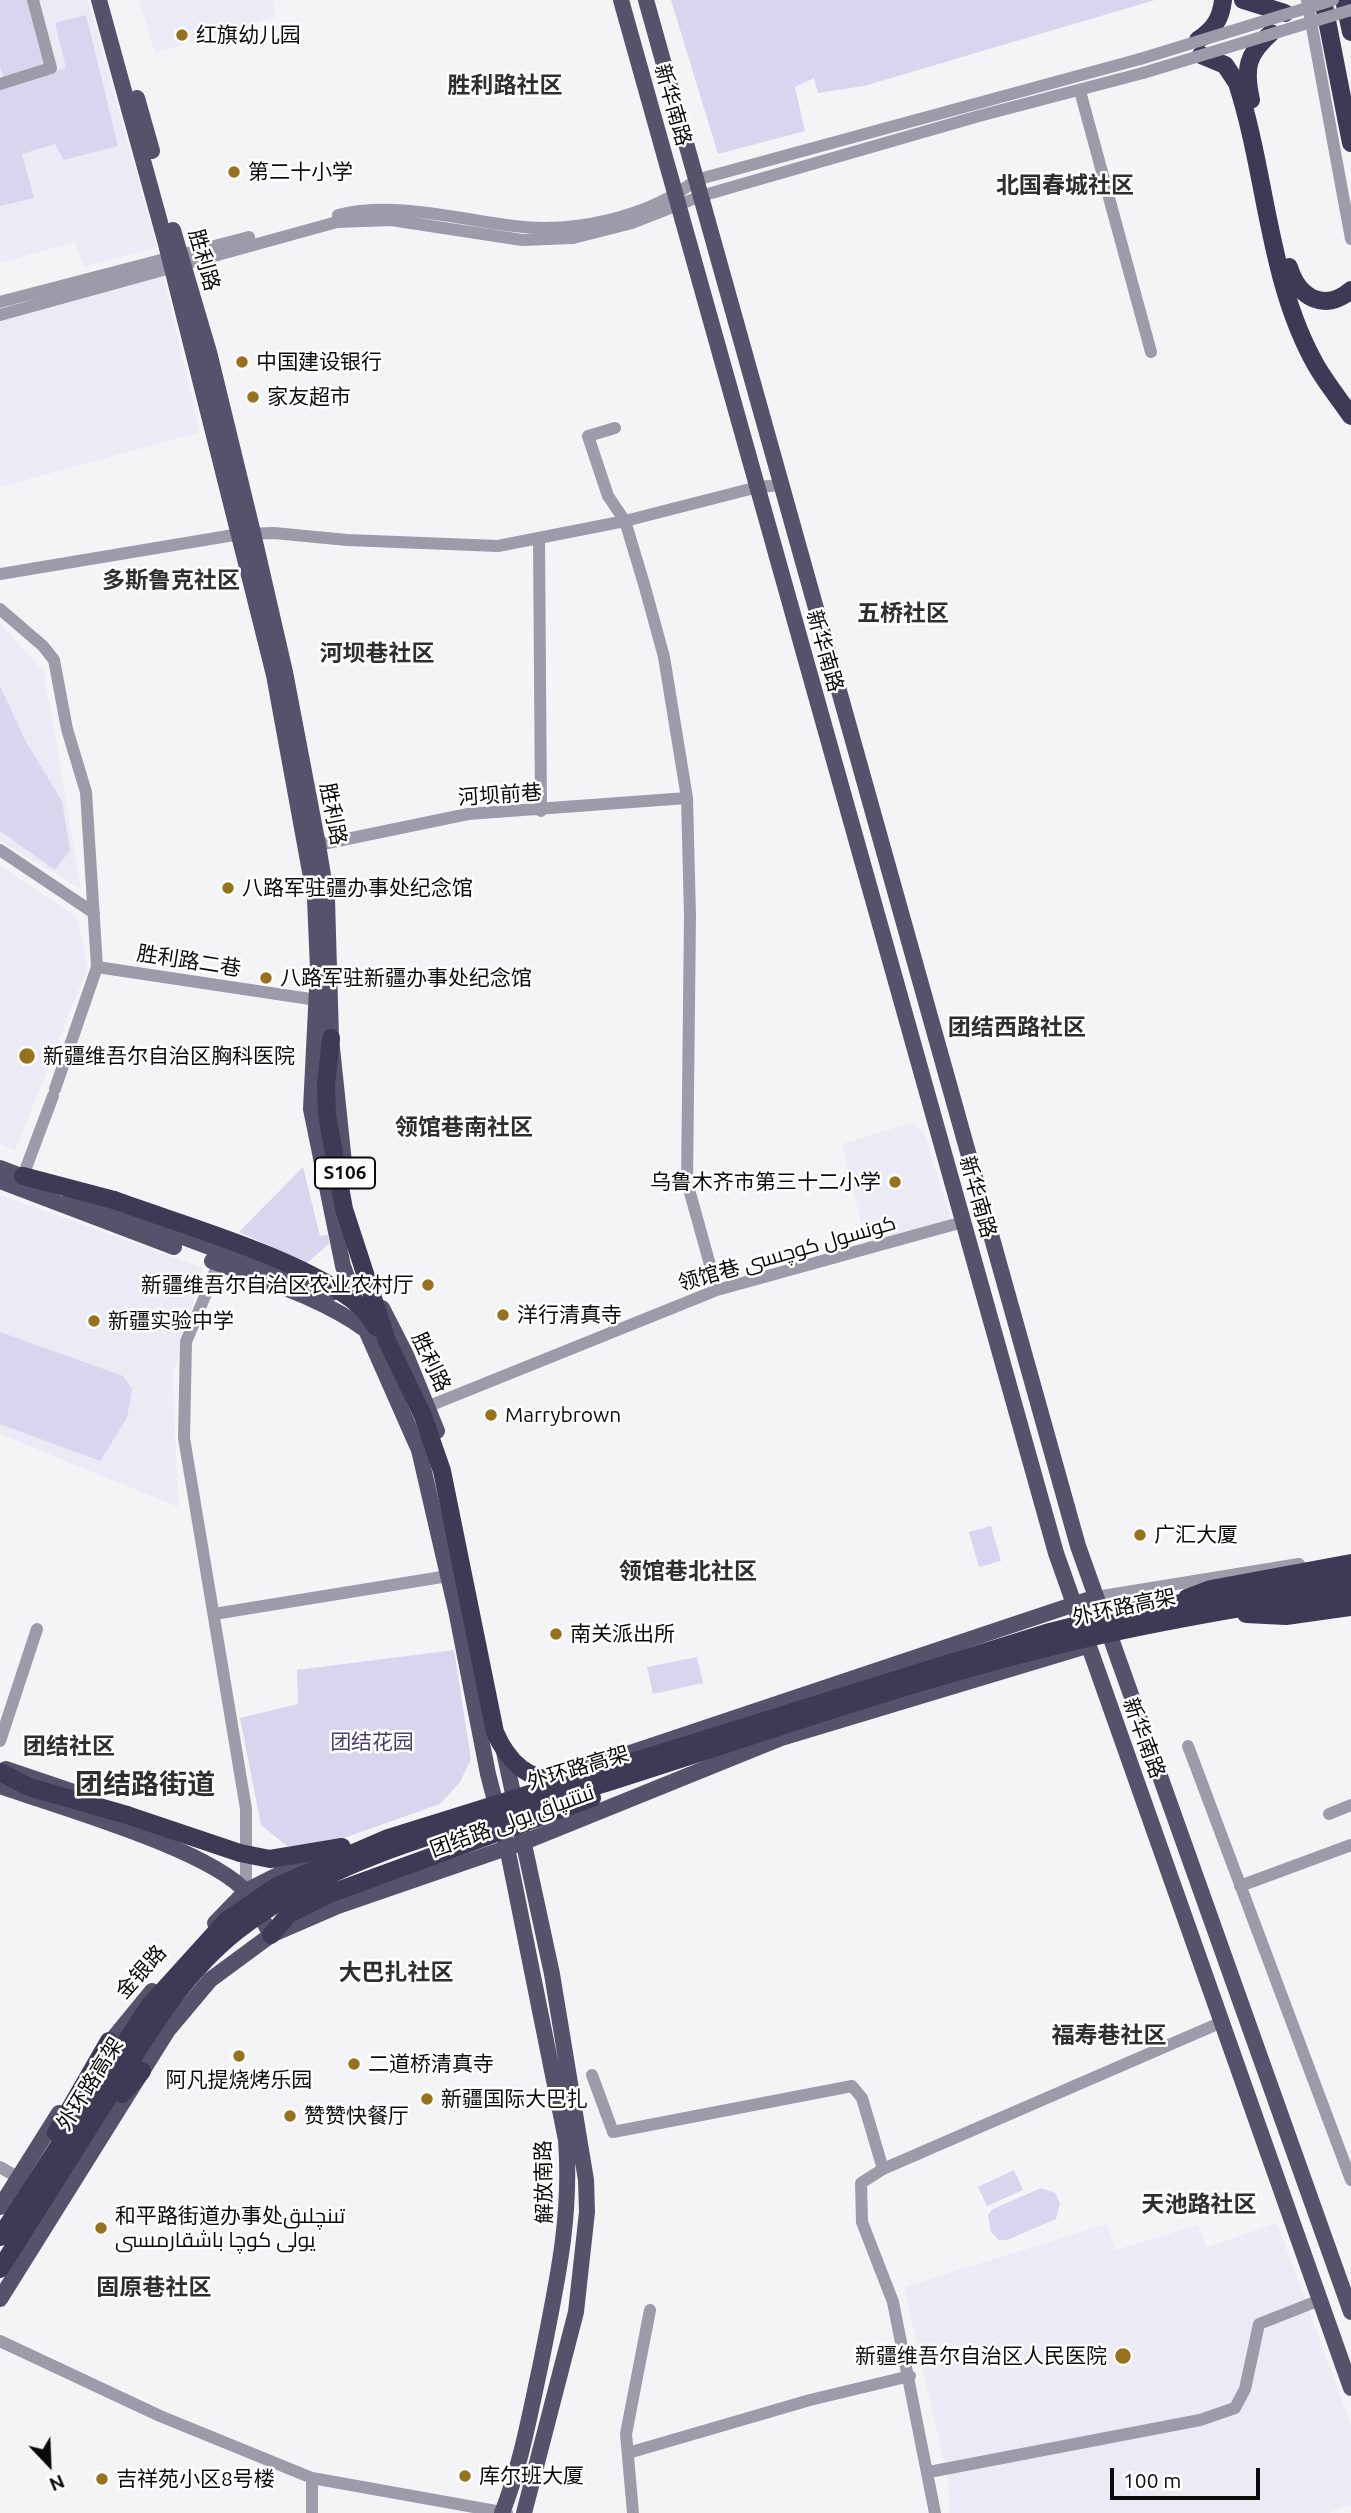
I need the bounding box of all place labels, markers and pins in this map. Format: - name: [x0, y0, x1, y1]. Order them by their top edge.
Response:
- place label: 红旗幼儿园: [196, 22, 301, 48]
- marker: 红旗幼儿园: [174, 27, 190, 43]
- place label: 第二十小学: [248, 159, 353, 185]
- marker: 第二十小学: [226, 164, 242, 180]
- place label: 中国建设银行: [256, 349, 382, 375]
- marker: 中国建设银行: [234, 354, 250, 370]
- place label: 家友超市: [267, 384, 351, 410]
- marker: 家友超市: [245, 389, 261, 405]
- place label: 八路军驻疆办事处纪念馆: [242, 875, 473, 901]
- marker: 八路军驻疆办事处纪念馆: [220, 880, 236, 896]
- place label: 八路军驻新疆办事处纪念馆: [280, 965, 532, 991]
- marker: 八路军驻新疆办事处纪念馆: [258, 970, 274, 986]
- place label: 新疆维吾尔自治区胸科医院: [43, 1043, 295, 1069]
- marker: 新疆维吾尔自治区胸科医院: [17, 1046, 37, 1066]
- place label: 乌鲁木齐市第三十二小学: [650, 1169, 881, 1195]
- marker: 乌鲁木齐市第三十二小学: [887, 1174, 903, 1190]
- place label: 新疆维吾尔自治区农业农村厅: [141, 1272, 414, 1298]
- marker: 新疆维吾尔自治区农业农村厅: [420, 1277, 436, 1293]
- place label: 洋行清真寺: [517, 1302, 622, 1328]
- marker: 洋行清真寺: [495, 1307, 511, 1323]
- place label: 新疆实验中学: [108, 1308, 234, 1334]
- marker: 新疆实验中学: [86, 1313, 102, 1329]
- place label: Marrybrown: [505, 1402, 621, 1428]
- marker: Marrybrown: [483, 1407, 499, 1423]
- place label: 广汇大厦: [1154, 1522, 1238, 1548]
- marker: 广汇大厦: [1132, 1527, 1148, 1543]
- place label: 南关派出所: [570, 1621, 675, 1647]
- marker: 南关派出所: [548, 1626, 564, 1642]
- marker: 阿凡提烧烤乐园: [231, 2048, 247, 2064]
- place label: 二道桥清真寺: [368, 2051, 494, 2077]
- marker: 二道桥清真寺: [346, 2056, 362, 2072]
- place label: 阿凡提烧烤乐园: [166, 2067, 312, 2093]
- place label: 新疆国际大巴扎: [441, 2086, 588, 2112]
- marker: 新疆国际大巴扎: [419, 2091, 435, 2107]
- place label: 赞赞快餐厅: [304, 2103, 409, 2129]
- marker: 赞赞快餐厅: [282, 2108, 298, 2124]
- place label: 和平路街道办事处تىنچلىق يولى كوچا باشقارمىسى: [115, 2203, 345, 2253]
- marker: 和平路街道办事处تىنچلىق يولى كوچا باشقارمىسى: [93, 2220, 109, 2236]
- place label: 新疆维吾尔自治区人民医院: [855, 2343, 1107, 2369]
- marker: 新疆维吾尔自治区人民医院: [1113, 2346, 1133, 2366]
- place label: 库尔班大厦: [479, 2463, 584, 2489]
- place label: 吉祥苑小区8号楼: [116, 2466, 275, 2492]
- marker: 库尔班大厦: [457, 2468, 473, 2484]
- marker: 吉祥苑小区8号楼: [94, 2471, 110, 2487]

